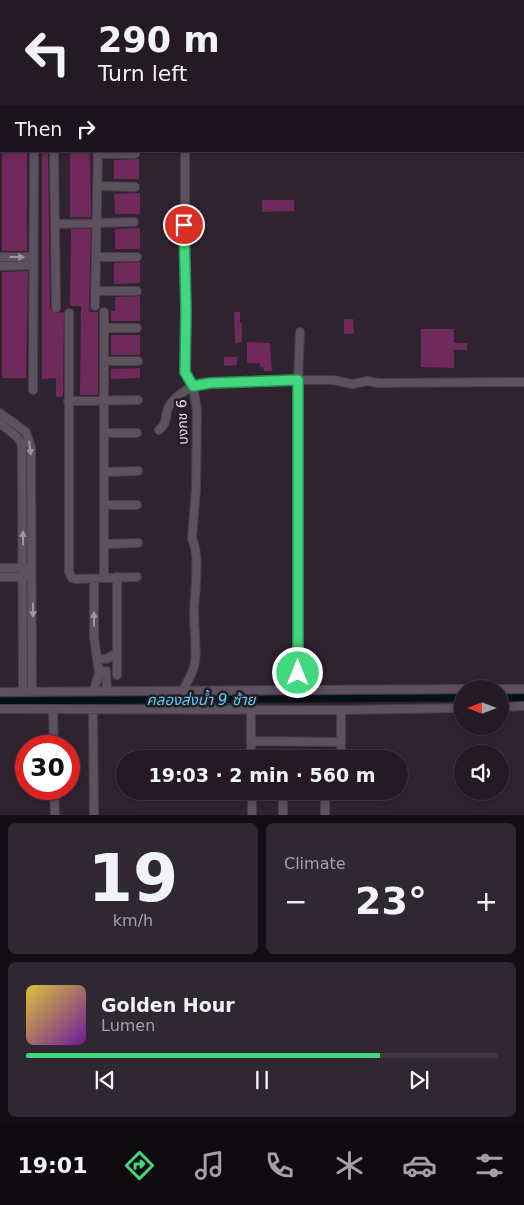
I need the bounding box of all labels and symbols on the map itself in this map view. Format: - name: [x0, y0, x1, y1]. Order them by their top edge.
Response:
- pin: [163, 204, 205, 246]
- one-way arrow: [9, 253, 25, 261]
- street label: บงกช 6: [173, 399, 191, 445]
- one-way arrow: [26, 440, 34, 456]
- one-way arrow: [19, 530, 27, 546]
- one-way arrow: [28, 602, 36, 618]
- one-way arrow: [90, 611, 98, 627]
- position arrow: [271, 646, 323, 698]
- north arrow: [454, 680, 509, 735]
- water label: คลองส่งน้ำ 9 ซ้าย: [147, 689, 256, 709]
- speed limit sign: 30: [15, 735, 80, 800]

